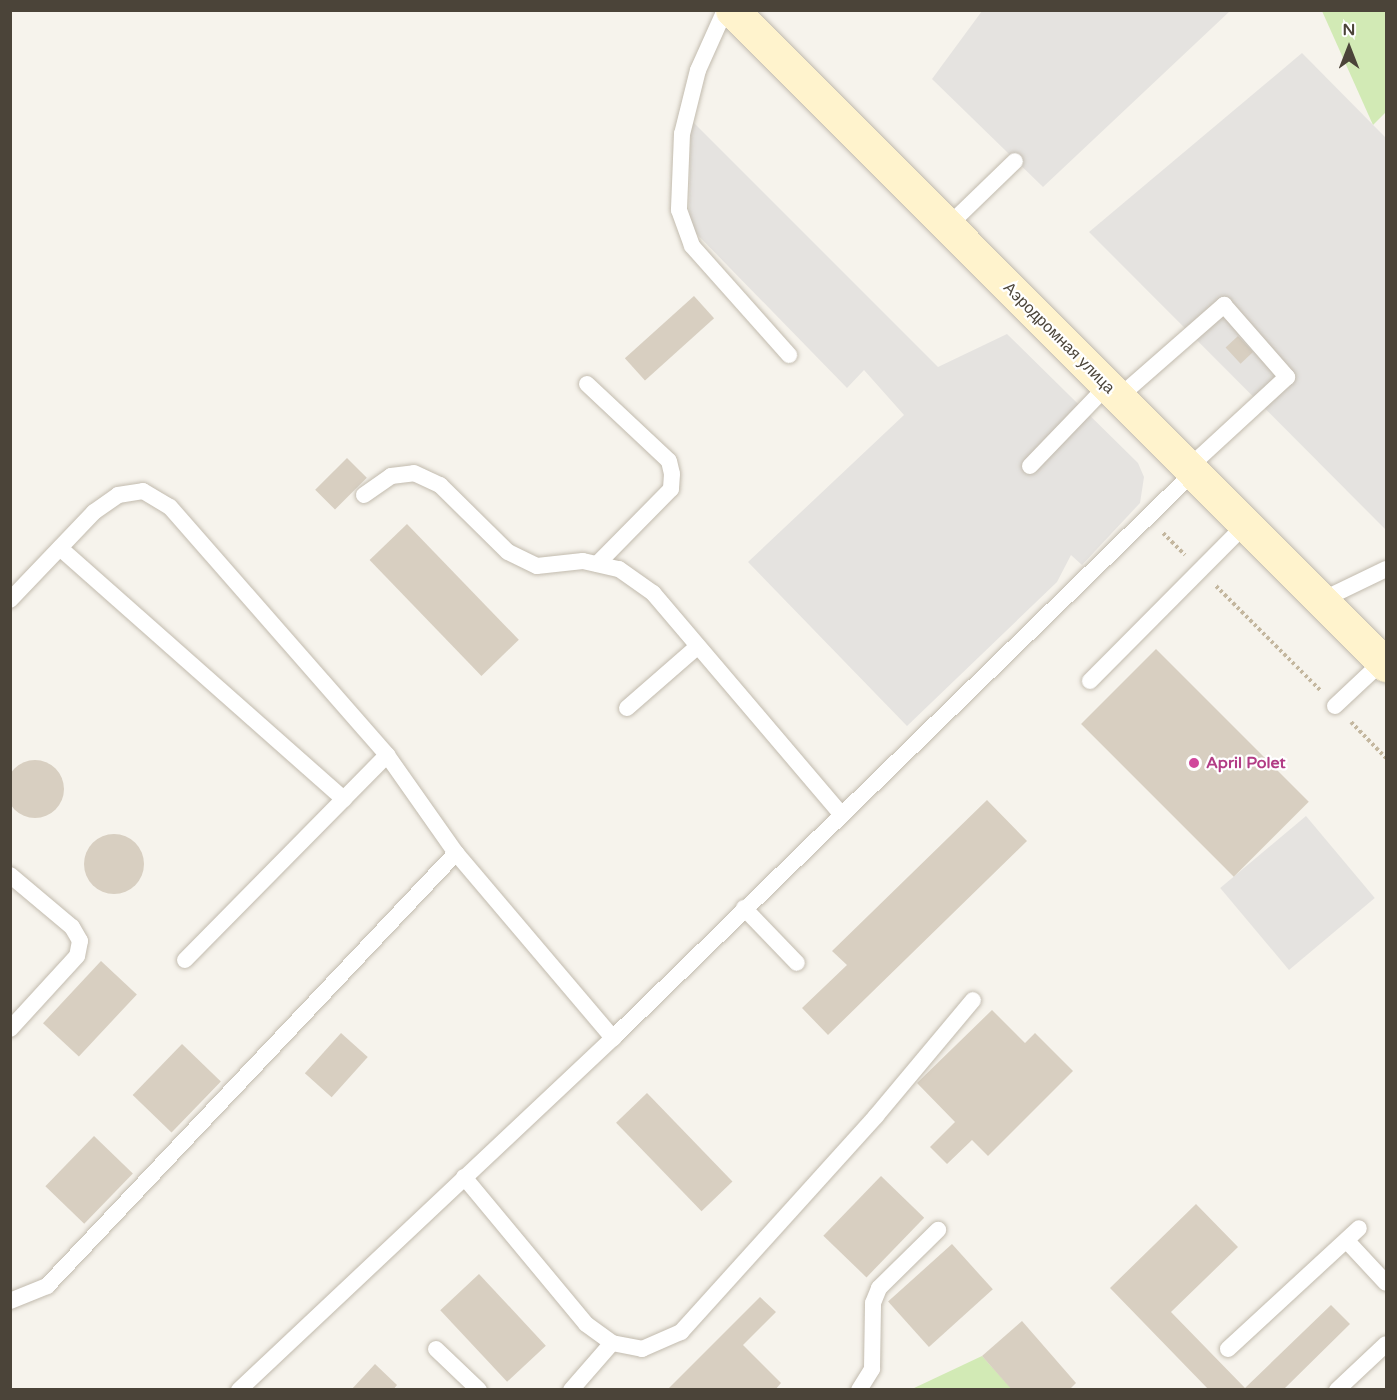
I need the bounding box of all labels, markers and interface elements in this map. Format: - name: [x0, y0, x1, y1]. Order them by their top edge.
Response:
- north arrow: [1319, 18, 1379, 78]
- text: N: [1343, 20, 1355, 40]
- street label: Аэродромная улица: [999, 278, 1119, 398]
- place label: April Polet: [1206, 753, 1286, 773]
- marker: April Polet: [1187, 756, 1201, 770]

